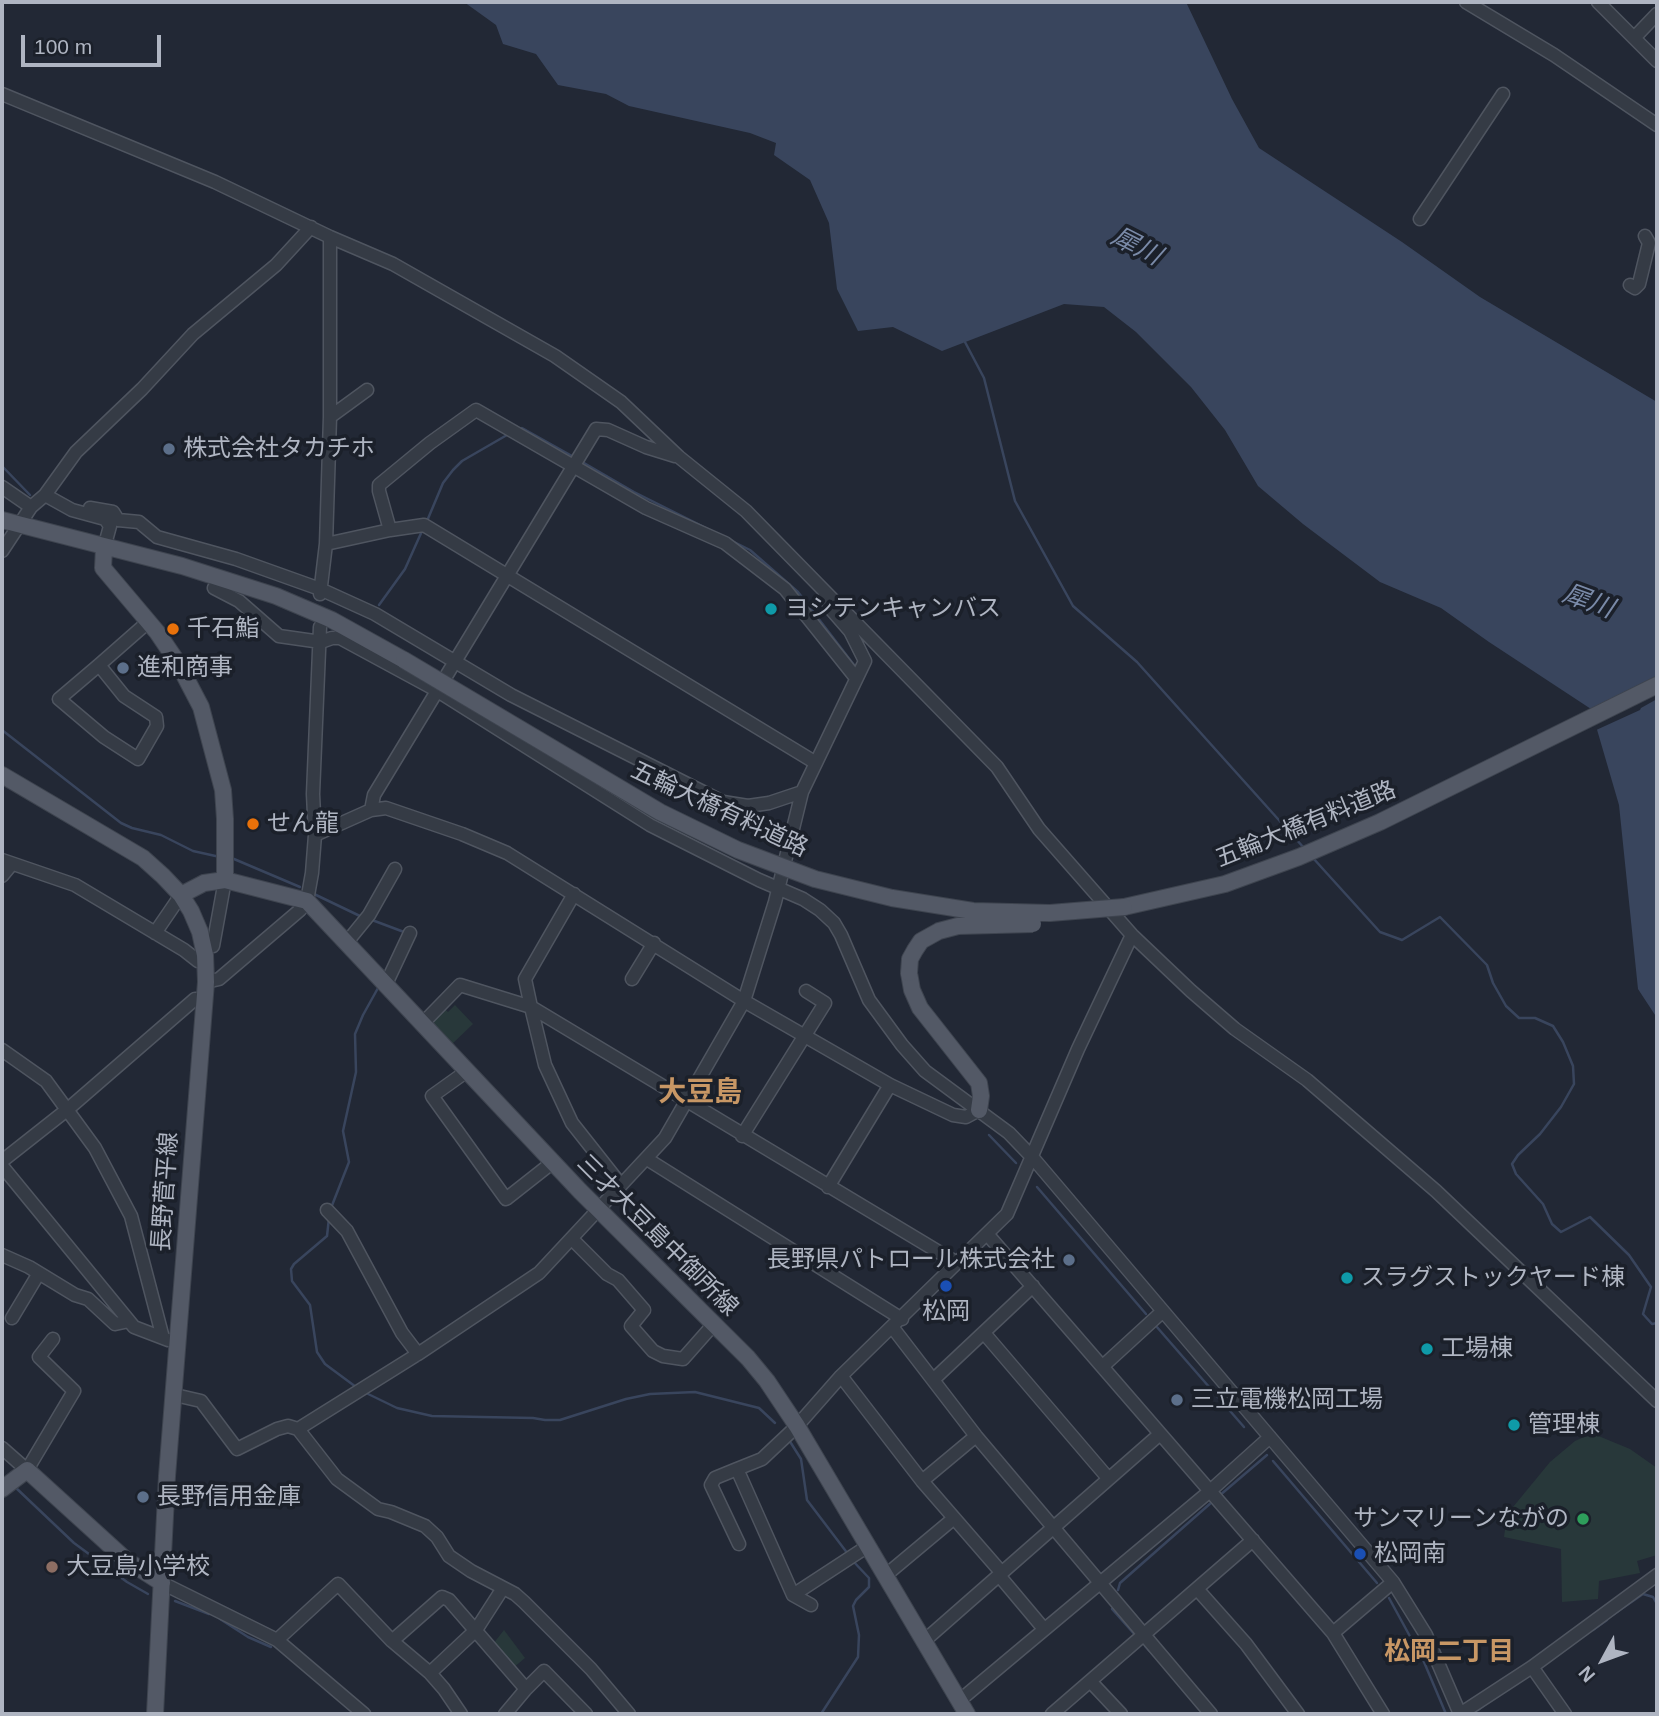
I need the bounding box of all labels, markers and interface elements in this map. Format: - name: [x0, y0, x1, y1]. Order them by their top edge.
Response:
- scale bar: [24, 21, 164, 65]
- text: 100 m: [34, 35, 92, 58]
- water label: 犀川: [1106, 221, 1166, 273]
- place label: 株式会社タカチホ: [183, 435, 375, 463]
- marker: 株式会社タカチホ: [161, 441, 177, 457]
- water label: 犀川: [1558, 578, 1618, 626]
- place label: ヨシテンキャンバス: [785, 595, 1001, 623]
- marker: ヨシテンキャンバス: [763, 601, 779, 617]
- place label: 千石鮨: [187, 615, 259, 643]
- marker: 千石鮨: [165, 621, 181, 637]
- place label: 進和商事: [137, 654, 233, 682]
- marker: 進和商事: [115, 660, 131, 676]
- street label: 五輪大橋有料道路: [626, 756, 812, 864]
- street label: 五輪大橋有料道路: [1212, 776, 1400, 874]
- place label: せん龍: [267, 810, 339, 838]
- marker: せん龍: [245, 816, 261, 832]
- district label: 大豆島: [658, 1076, 742, 1110]
- street label: 長野菅平線: [147, 1131, 185, 1253]
- street label: 三才大豆島中御所線: [570, 1149, 744, 1323]
- place label: 長野県パトロール株式会社: [767, 1246, 1055, 1274]
- marker: 長野県パトロール株式会社: [1061, 1252, 1077, 1268]
- place label: スラグストックヤード棟: [1361, 1264, 1625, 1292]
- marker: スラグストックヤード棟: [1339, 1270, 1355, 1286]
- marker: 松岡: [938, 1278, 954, 1294]
- place label: 松岡: [922, 1298, 970, 1326]
- place label: 工場棟: [1441, 1335, 1513, 1363]
- marker: 工場棟: [1419, 1341, 1435, 1357]
- place label: 三立電機松岡工場: [1191, 1386, 1383, 1414]
- marker: 三立電機松岡工場: [1169, 1392, 1185, 1408]
- place label: 管理棟: [1528, 1411, 1600, 1439]
- marker: 管理棟: [1506, 1417, 1522, 1433]
- place label: 長野信用金庫: [157, 1483, 301, 1511]
- marker: 長野信用金庫: [135, 1489, 151, 1505]
- place label: サンマリーンながの: [1353, 1505, 1569, 1533]
- marker: サンマリーンながの: [1575, 1511, 1591, 1527]
- place label: 松岡南: [1374, 1540, 1446, 1568]
- marker: 松岡南: [1352, 1546, 1368, 1562]
- place label: 大豆島小学校: [66, 1553, 210, 1581]
- marker: 大豆島小学校: [44, 1559, 60, 1575]
- north arrow: [1568, 1625, 1638, 1695]
- district label: 松岡二丁目: [1384, 1637, 1514, 1669]
- text: N: [1574, 1662, 1599, 1686]

